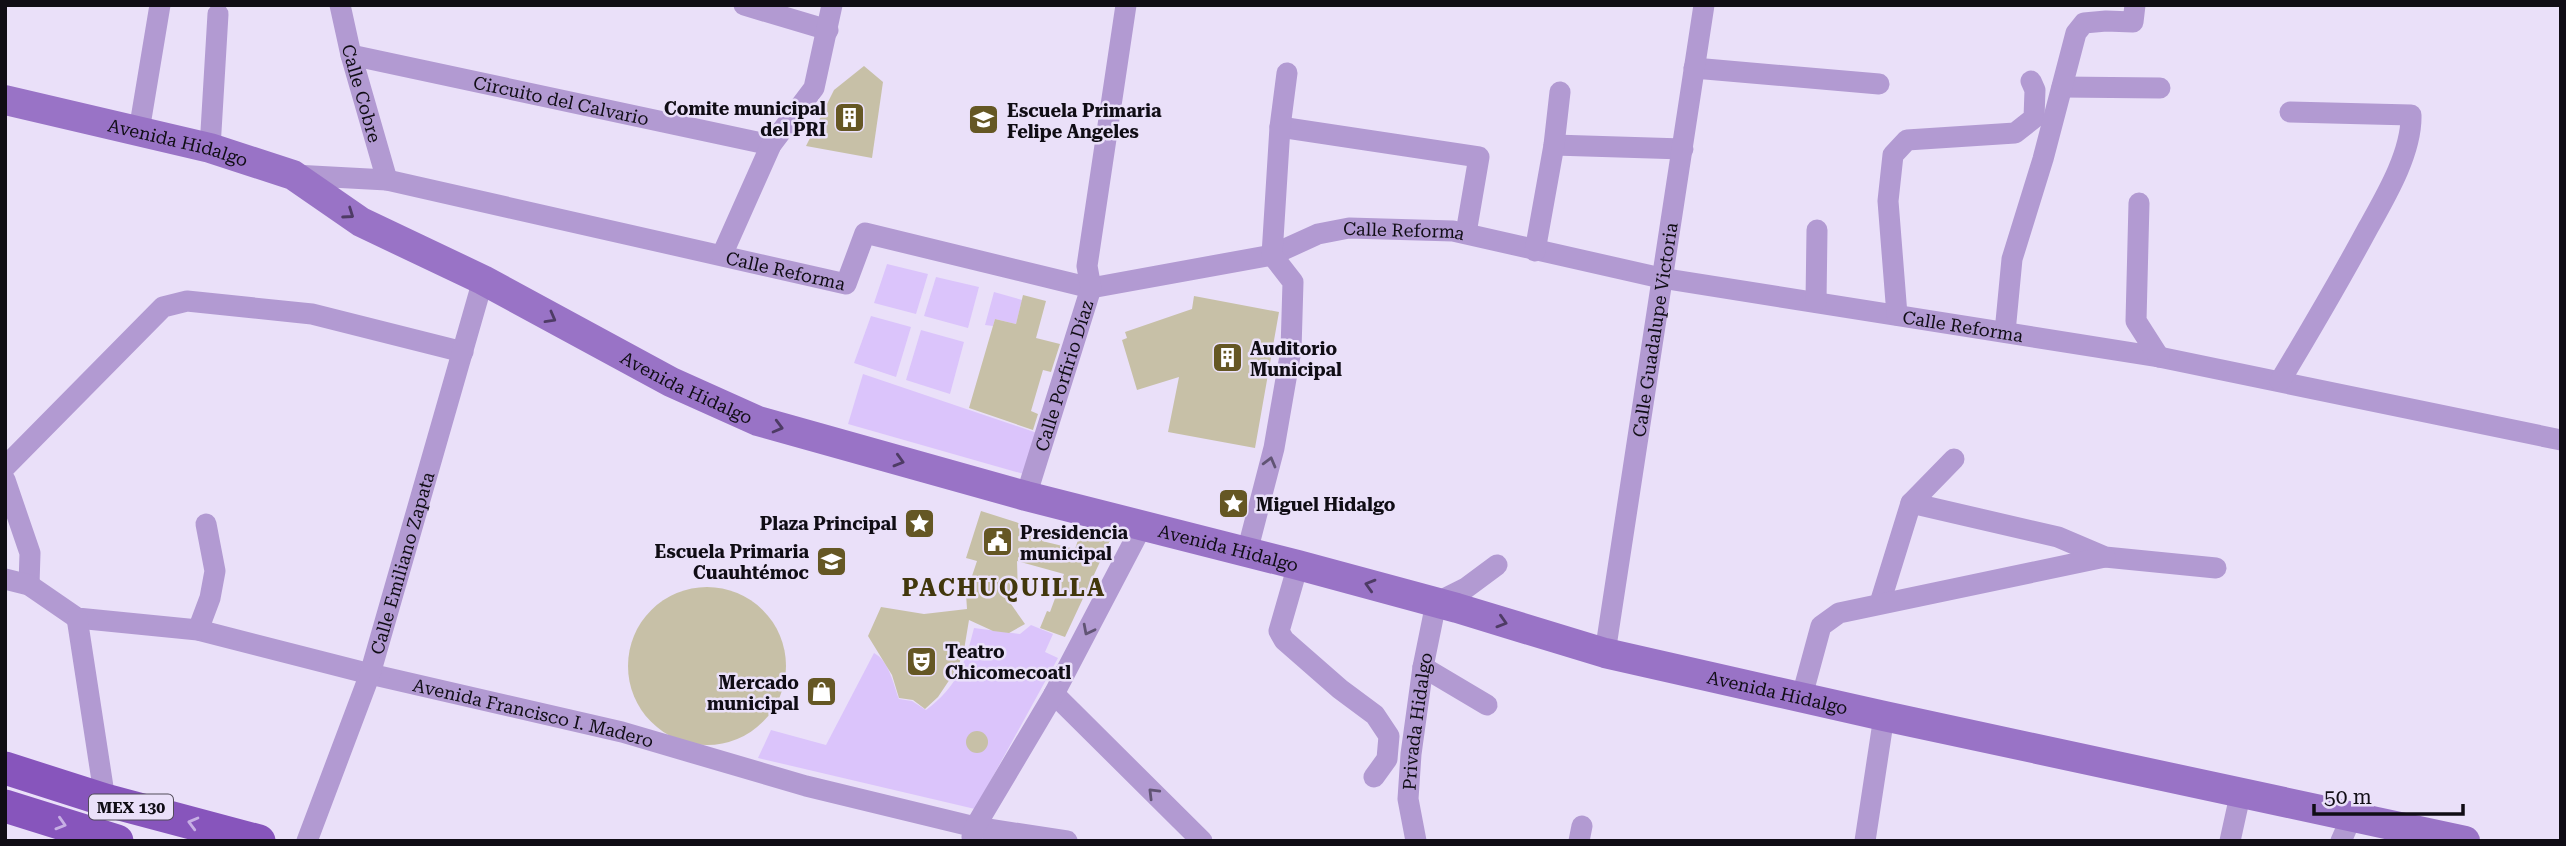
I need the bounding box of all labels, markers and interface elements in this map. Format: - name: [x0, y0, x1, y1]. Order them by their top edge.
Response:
- street label: Calle Cobre: [338, 42, 386, 145]
- street label: Circuito del Calvario: [472, 71, 651, 129]
- place label: Comite municipal del PRI: [664, 98, 826, 140]
- place label: Escuela Primaria Felipe Angeles: [1007, 100, 1162, 142]
- building icon: Comite municipal del PRI: [832, 101, 866, 135]
- school or university icon: Escuela Primaria Felipe Angeles: [967, 103, 1001, 137]
- street label: Avenida Hidalgo: [106, 114, 251, 170]
- one-way arrow: [341, 206, 354, 218]
- street label: Calle Reforma: [1343, 217, 1467, 244]
- street label: Calle Guadalupe Victoria: [1628, 221, 1681, 438]
- street label: Calle Reforma: [724, 247, 848, 294]
- street label: Calle Porfirio Díaz: [1030, 297, 1097, 454]
- street label: Calle Reforma: [1901, 306, 2025, 346]
- one-way arrow: [544, 310, 557, 324]
- place label: Auditorio Municipal: [1250, 338, 1342, 380]
- building icon: Auditorio Municipal: [1210, 341, 1244, 375]
- street label: Avenida Hidalgo: [617, 346, 756, 428]
- one-way arrow: [772, 419, 784, 433]
- one-way arrow: [893, 452, 905, 467]
- one-way arrow: [1262, 456, 1276, 468]
- street label: Calle Emiliano Zapata: [366, 469, 438, 657]
- place icon: Miguel Hidalgo: [1216, 487, 1250, 521]
- place label: Miguel Hidalgo: [1256, 494, 1396, 515]
- place icon: Plaza Principal: [903, 506, 937, 540]
- place label: Plaza Principal: [760, 513, 897, 534]
- street label: Avenida Hidalgo: [1156, 520, 1301, 575]
- place label: Presidencia municipal: [1020, 522, 1129, 564]
- public building icon: Presidencia municipal: [980, 525, 1014, 559]
- place label: Escuela Primaria Cuauhtémoc: [655, 541, 809, 583]
- school or university icon: Escuela Primaria Cuauhtémoc: [815, 544, 849, 578]
- district label: PACHUQUILLA: [902, 574, 1106, 602]
- one-way arrow: [1364, 579, 1376, 593]
- one-way arrow: [1495, 613, 1507, 628]
- one-way arrow: [1082, 623, 1096, 635]
- place label: Teatro Chicomecoatl: [945, 641, 1071, 683]
- theatre icon: Teatro Chicomecoatl: [905, 644, 939, 678]
- street label: Privada Hidalgo: [1398, 650, 1436, 791]
- street label: Avenida Hidalgo: [1705, 666, 1850, 718]
- place label: Mercado municipal: [707, 672, 799, 714]
- street label: Avenida Francisco I. Madero: [411, 674, 656, 751]
- shop icon: Mercado municipal: [805, 675, 839, 709]
- scale bar: [2314, 772, 2463, 816]
- text: 50 m: [2324, 785, 2372, 809]
- one-way arrow: [1148, 788, 1161, 801]
- road number: MEX 130: [89, 794, 173, 820]
- one-way arrow: [55, 815, 67, 830]
- one-way arrow: [187, 817, 199, 832]

